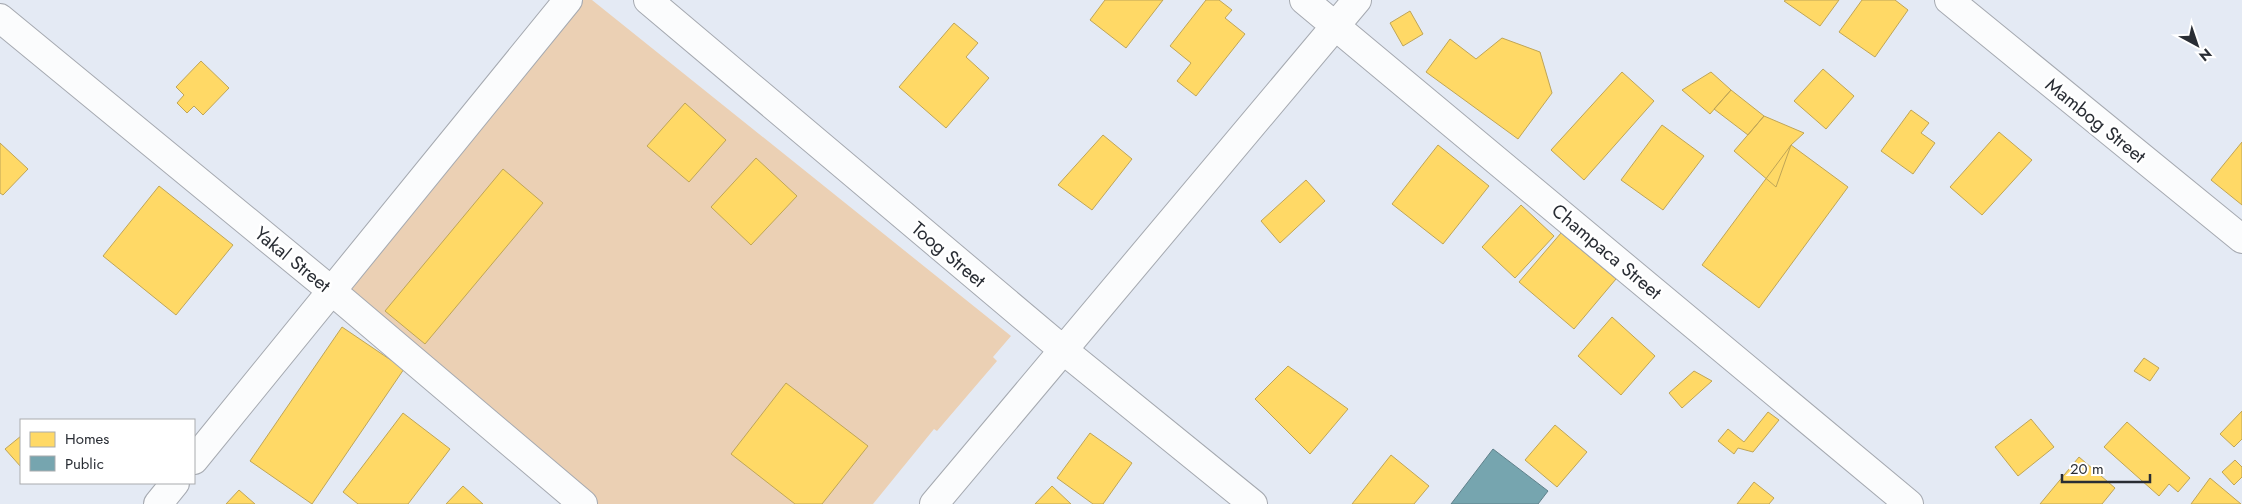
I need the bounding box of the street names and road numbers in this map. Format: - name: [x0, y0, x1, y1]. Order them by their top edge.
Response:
- street label: Mambog Street: [2040, 71, 2152, 170]
- street label: Champaca Street: [1546, 197, 1668, 306]
- street label: Toog Street: [906, 215, 992, 294]
- street label: Yakal Street: [249, 220, 337, 299]

